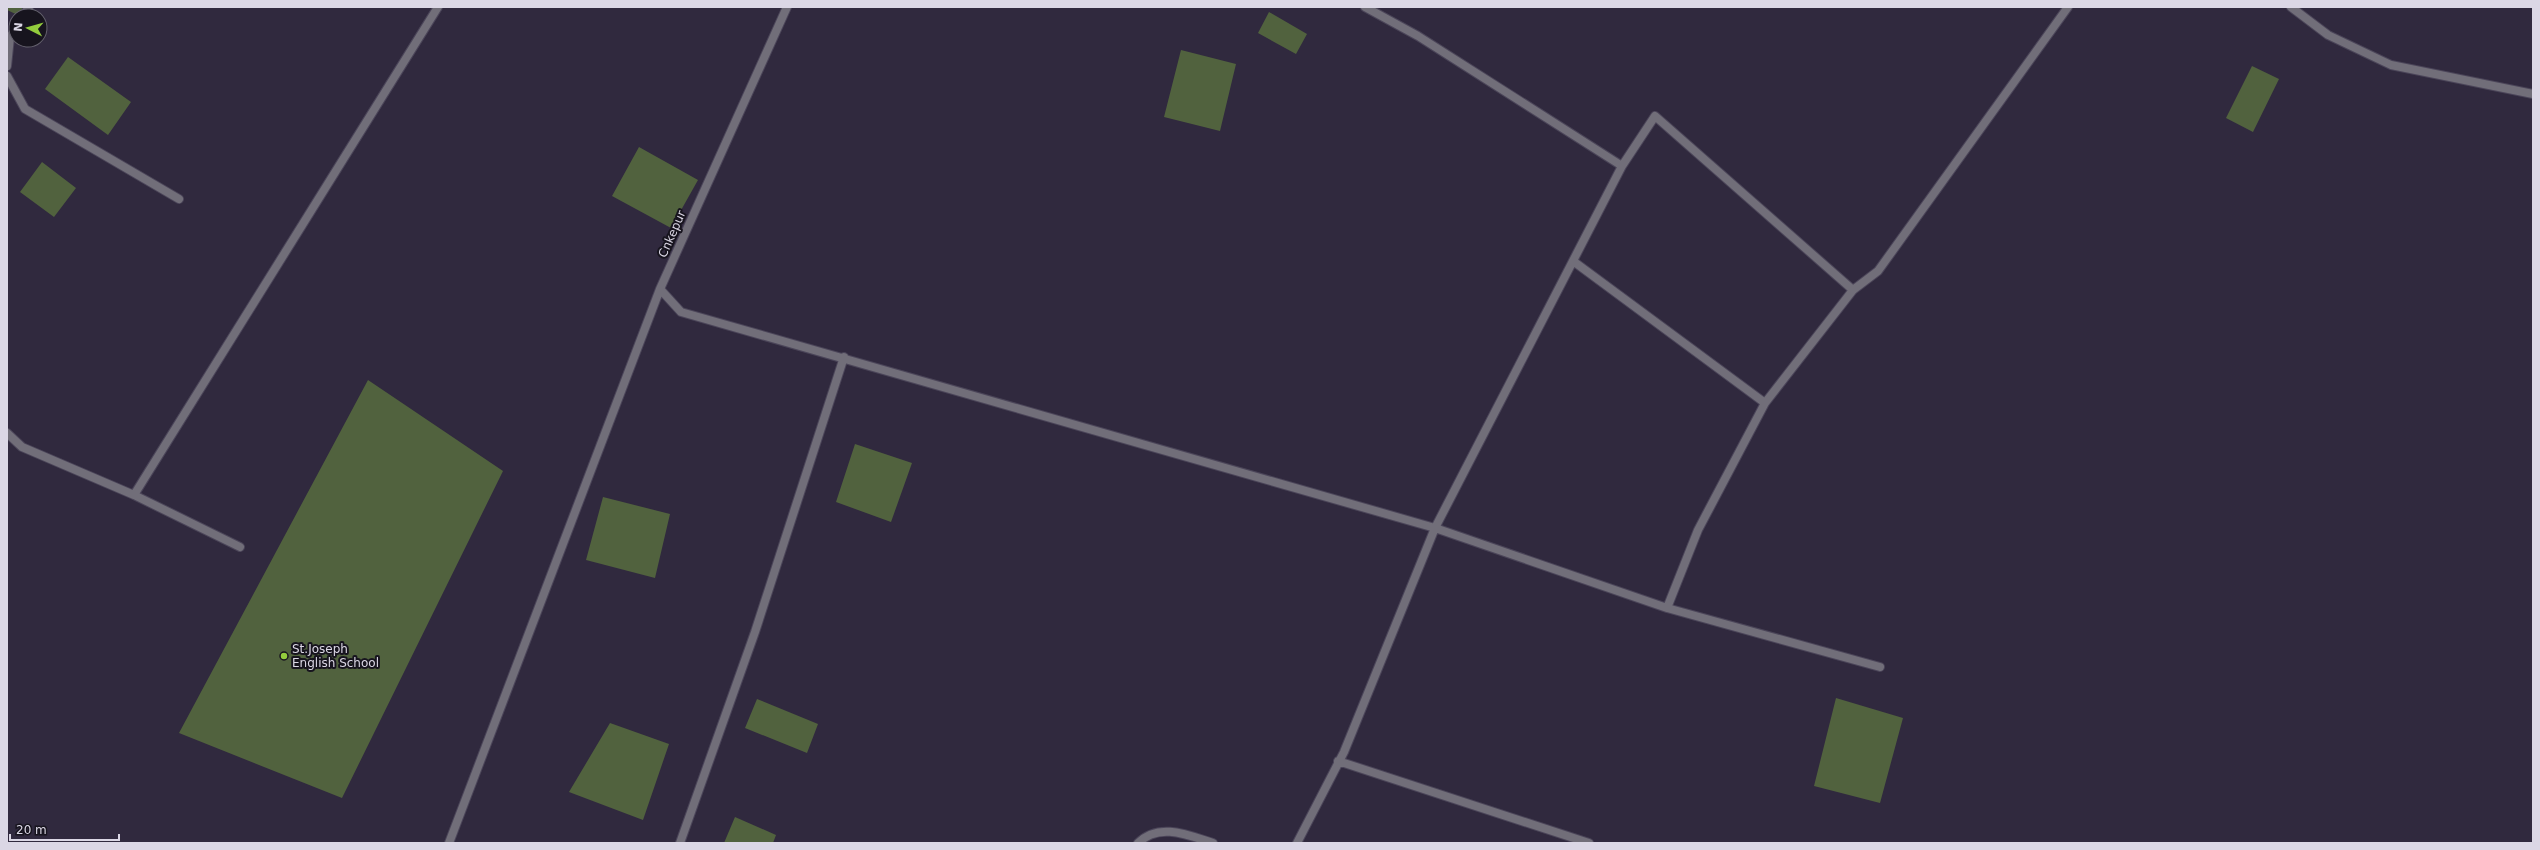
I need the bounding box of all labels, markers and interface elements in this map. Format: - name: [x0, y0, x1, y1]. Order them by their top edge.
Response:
- north arrow: [8, 8, 48, 48]
- text: N: [12, 22, 25, 32]
- street label: Cnkepur: [655, 208, 689, 260]
- place label: St.Joseph English School: [292, 642, 379, 670]
- marker: St.Joseph English School: [279, 651, 289, 661]
- scale bar: [10, 816, 119, 842]
- text: 20 m: [16, 823, 47, 837]

